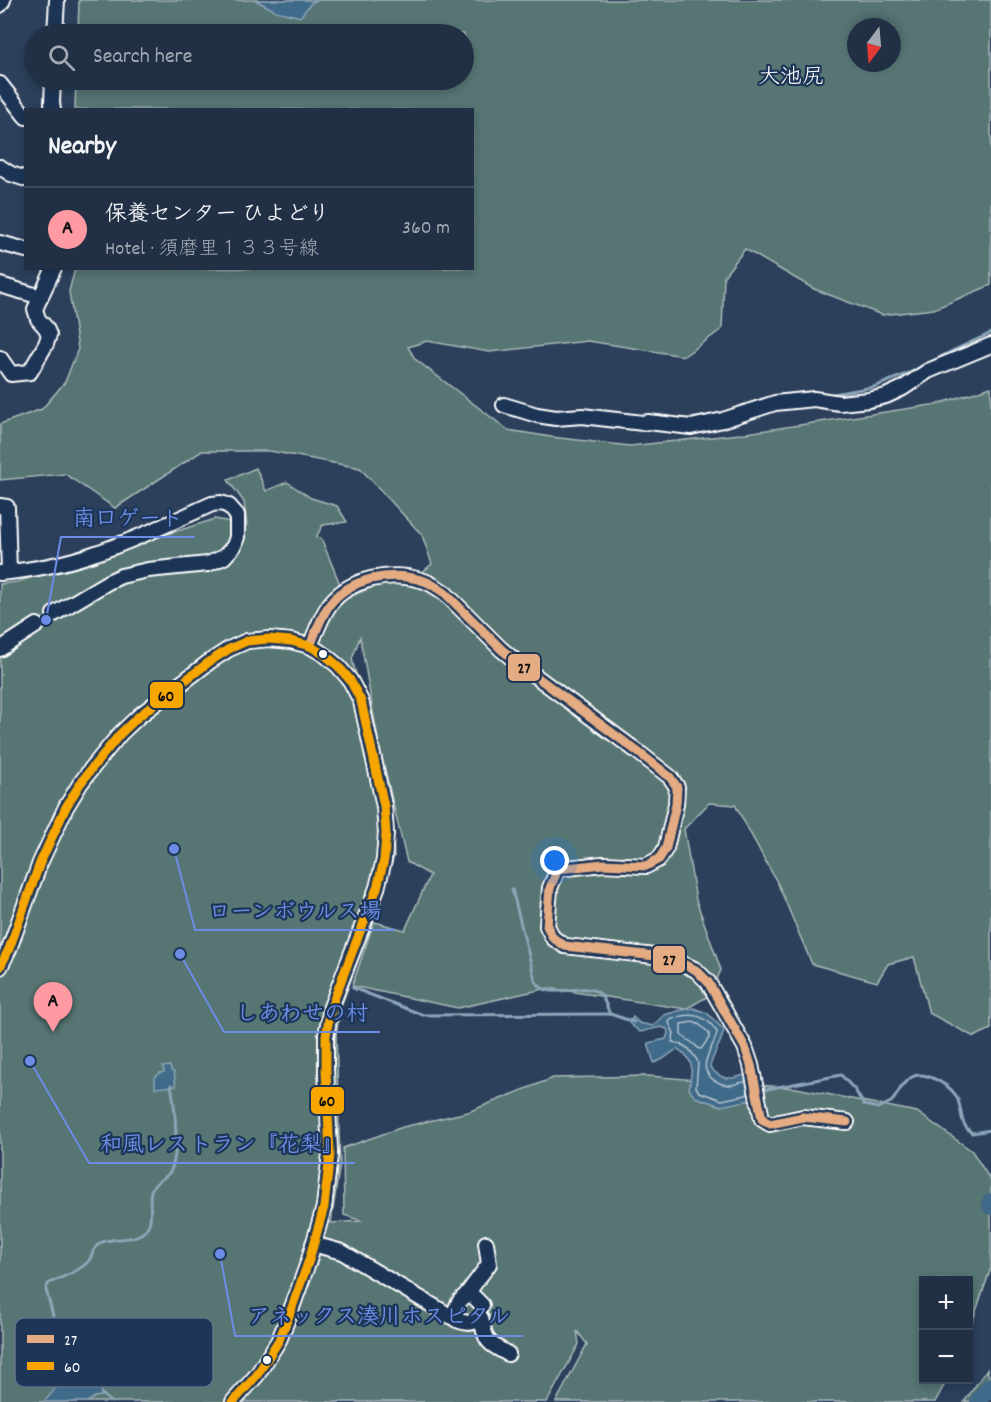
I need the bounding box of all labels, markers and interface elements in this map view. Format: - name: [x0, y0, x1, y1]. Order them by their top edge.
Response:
- north arrow: [847, 18, 901, 72]
- search box: [24, 24, 474, 90]
- icon: search: [45, 41, 78, 74]
- text: Search here: [93, 42, 192, 73]
- district label: 大池尻: [758, 63, 824, 94]
- text: Nearby: [48, 129, 116, 166]
- text: 保養センター ひよどり: [105, 200, 330, 231]
- text: A: [62, 215, 73, 243]
- text: 360 m: [402, 215, 450, 243]
- text: Hotel · 須磨里１３３号線: [105, 236, 319, 264]
- callout: 南口ゲート: [61, 497, 195, 537]
- text: 南口ゲート: [73, 505, 183, 536]
- unlabelled marker: [317, 648, 329, 660]
- line badge: 27: [507, 653, 541, 682]
- text: 27: [517, 658, 531, 681]
- line badge: 60: [149, 681, 184, 709]
- text: 60: [158, 686, 174, 709]
- your location: [540, 846, 569, 875]
- callout: ローンボウルス場: [195, 890, 395, 930]
- text: ローンボウルス場: [209, 898, 381, 929]
- line badge: 27: [652, 945, 686, 974]
- text: 27: [662, 950, 676, 973]
- pin: A: [34, 982, 72, 1032]
- callout: しあわせの村: [224, 992, 380, 1032]
- text: しあわせの村: [236, 1000, 368, 1031]
- line badge: 60: [310, 1086, 345, 1115]
- text: 60: [319, 1091, 335, 1114]
- callout: 和風レストラン『花梨』: [89, 1123, 355, 1163]
- text: 和風レストラン『花梨』: [100, 1131, 344, 1162]
- map controls: [919, 1276, 973, 1384]
- button: +: [919, 1276, 973, 1330]
- callout: アネックス湊川ホスピタル: [235, 1296, 523, 1336]
- text: アネックス湊川ホスピタル: [248, 1303, 510, 1334]
- legend: [15, 1318, 213, 1387]
- text: 27: [64, 1330, 77, 1353]
- button: −: [919, 1330, 973, 1384]
- unlabelled marker: [261, 1354, 273, 1366]
- text: 60: [64, 1357, 81, 1380]

